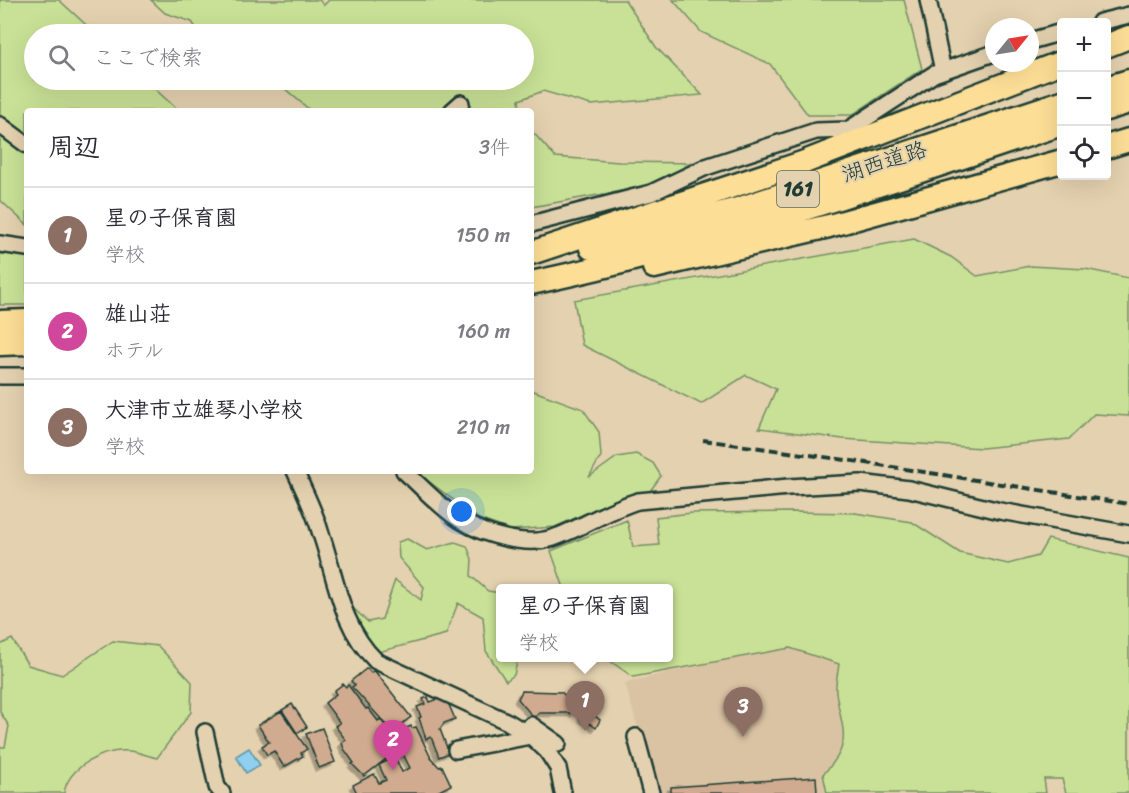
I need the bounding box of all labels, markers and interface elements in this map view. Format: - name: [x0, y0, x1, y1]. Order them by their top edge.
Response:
- north arrow: [985, 18, 1039, 72]
- map controls: [1057, 18, 1111, 180]
- button: +: [1057, 18, 1111, 72]
- search box: [24, 24, 534, 90]
- text: ここで検索: [93, 38, 203, 77]
- icon: search: [45, 41, 78, 74]
- button: −: [1057, 72, 1111, 126]
- text: 周辺: [48, 124, 100, 170]
- button: locate: [1057, 126, 1111, 180]
- street label: 湖西道路: [836, 129, 932, 194]
- text: 3件: [479, 130, 510, 165]
- road number: 161: [777, 171, 819, 207]
- text: 星の子保育園: [105, 198, 237, 237]
- text: 1: [63, 218, 72, 253]
- text: 150 m: [456, 218, 510, 253]
- text: 学校: [105, 237, 145, 272]
- text: 雄山荘: [105, 294, 171, 333]
- text: 2: [62, 314, 73, 349]
- text: 160 m: [457, 314, 510, 349]
- text: ホテル: [105, 333, 164, 368]
- text: 大津市立雄琴小学校: [105, 390, 303, 429]
- text: 3: [62, 410, 73, 445]
- text: 210 m: [457, 410, 510, 445]
- text: 学校: [105, 429, 145, 464]
- your location: [447, 497, 476, 526]
- popup: [496, 584, 673, 662]
- text: 星の子保育園: [518, 586, 651, 625]
- text: 学校: [518, 625, 558, 660]
- pin: 1: [566, 682, 604, 731]
- pin: 3: [724, 688, 762, 737]
- pin: 2: [374, 720, 412, 770]

